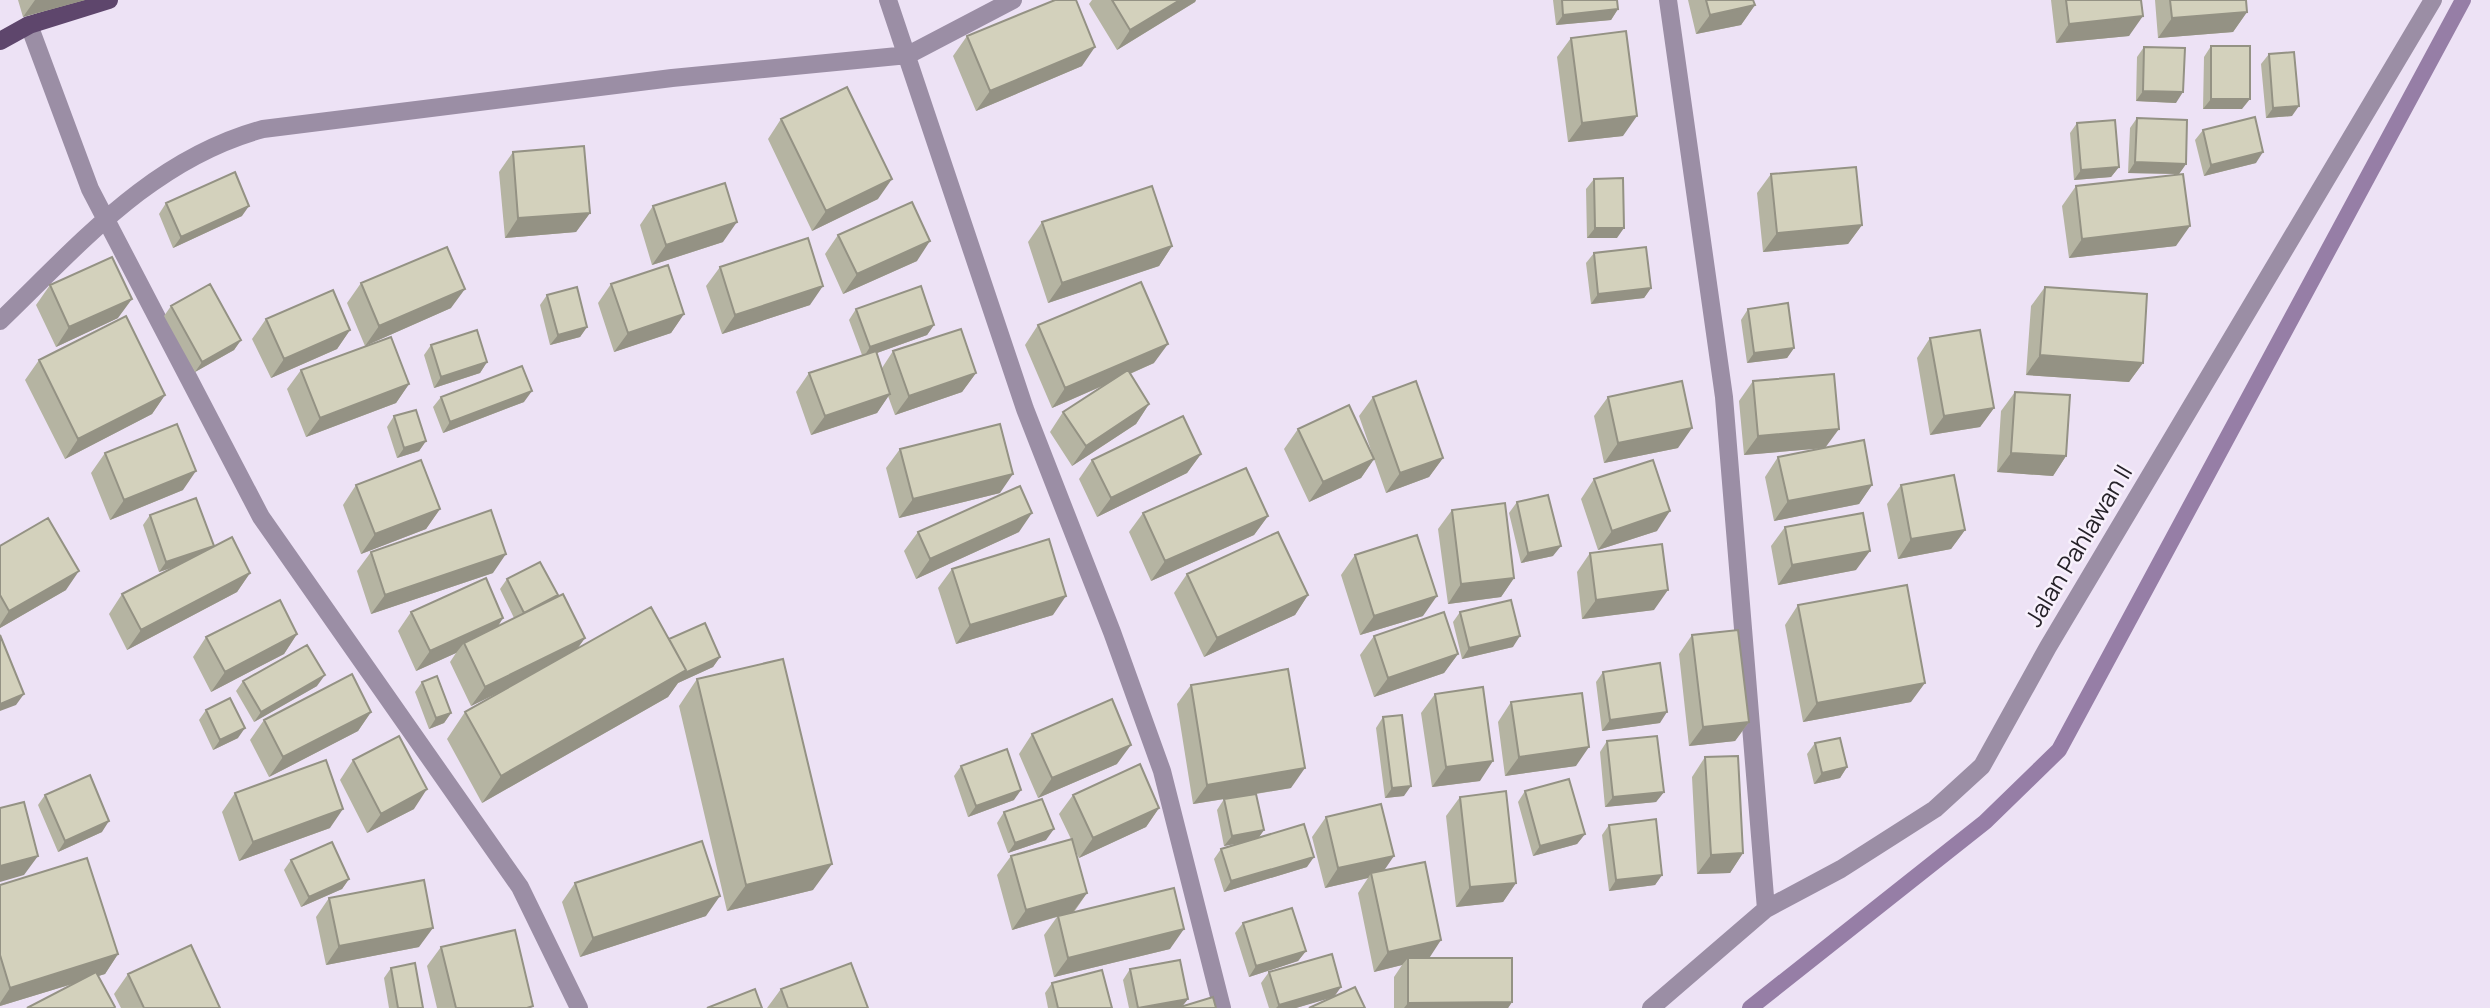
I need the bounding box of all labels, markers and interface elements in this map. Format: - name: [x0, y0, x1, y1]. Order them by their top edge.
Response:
- street label: Jalan Pahlawan II: [2016, 458, 2139, 632]

